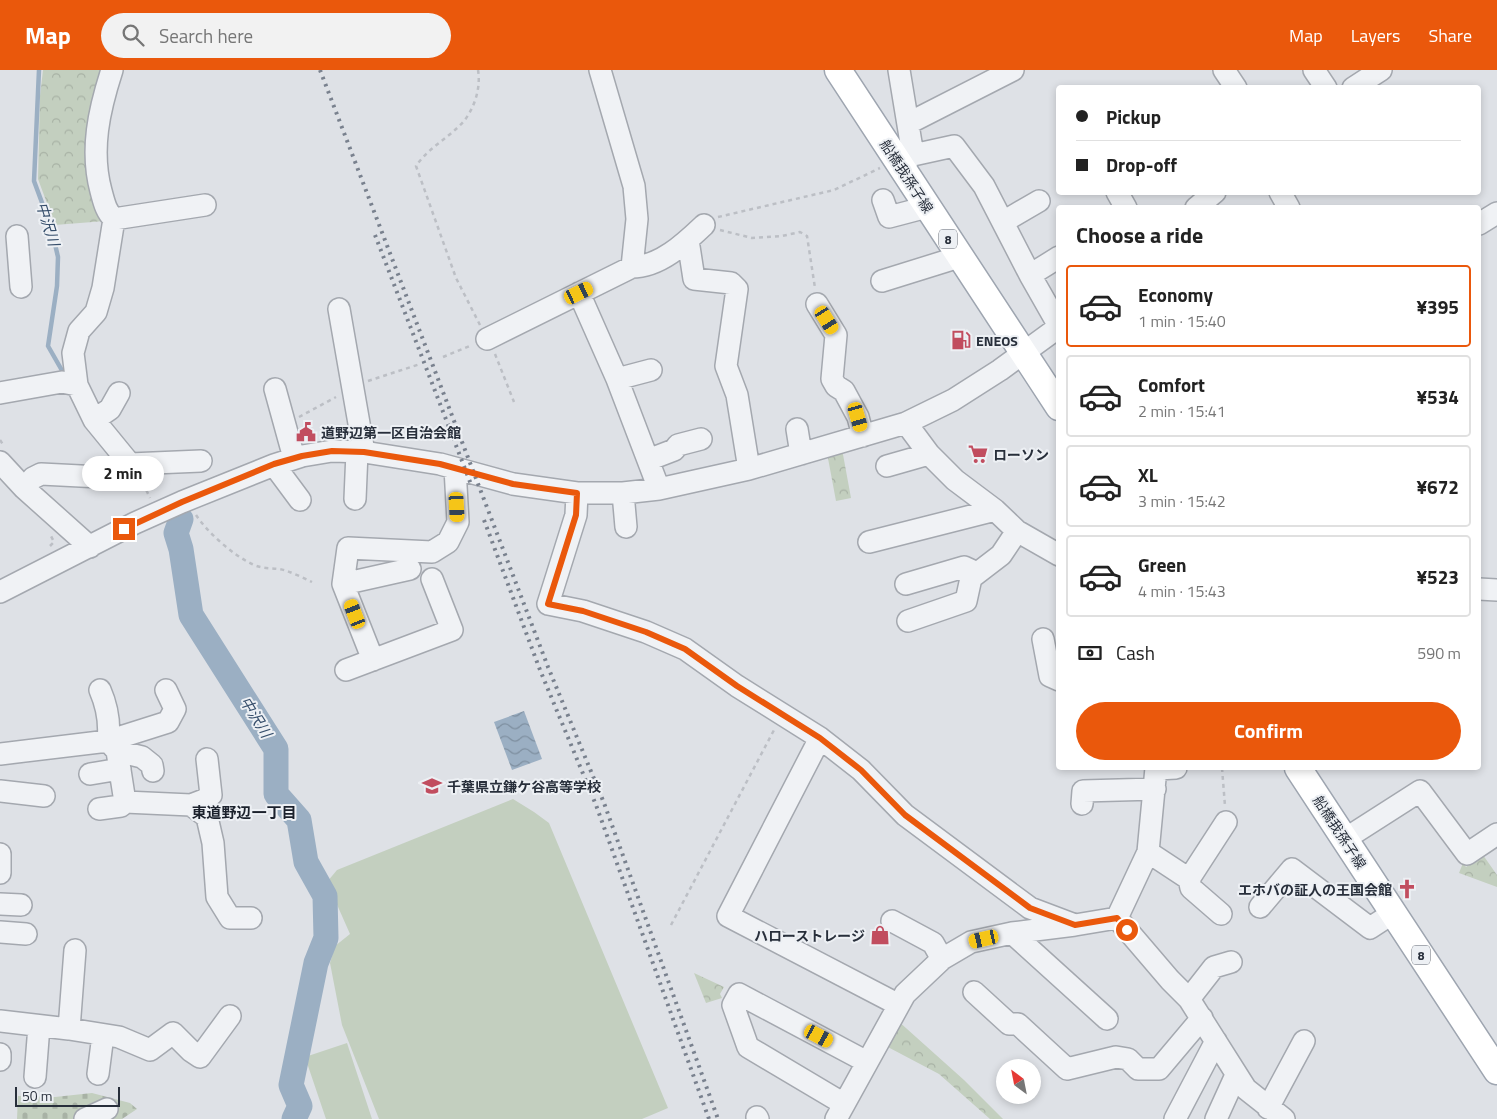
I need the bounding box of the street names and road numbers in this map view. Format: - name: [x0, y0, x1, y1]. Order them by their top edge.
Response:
- street label: 船橋我孫子線: [875, 135, 939, 217]
- road number: 8: [939, 230, 957, 248]
- street label: 船橋我孫子線: [1308, 791, 1372, 873]
- road number: 8: [1412, 946, 1430, 964]

